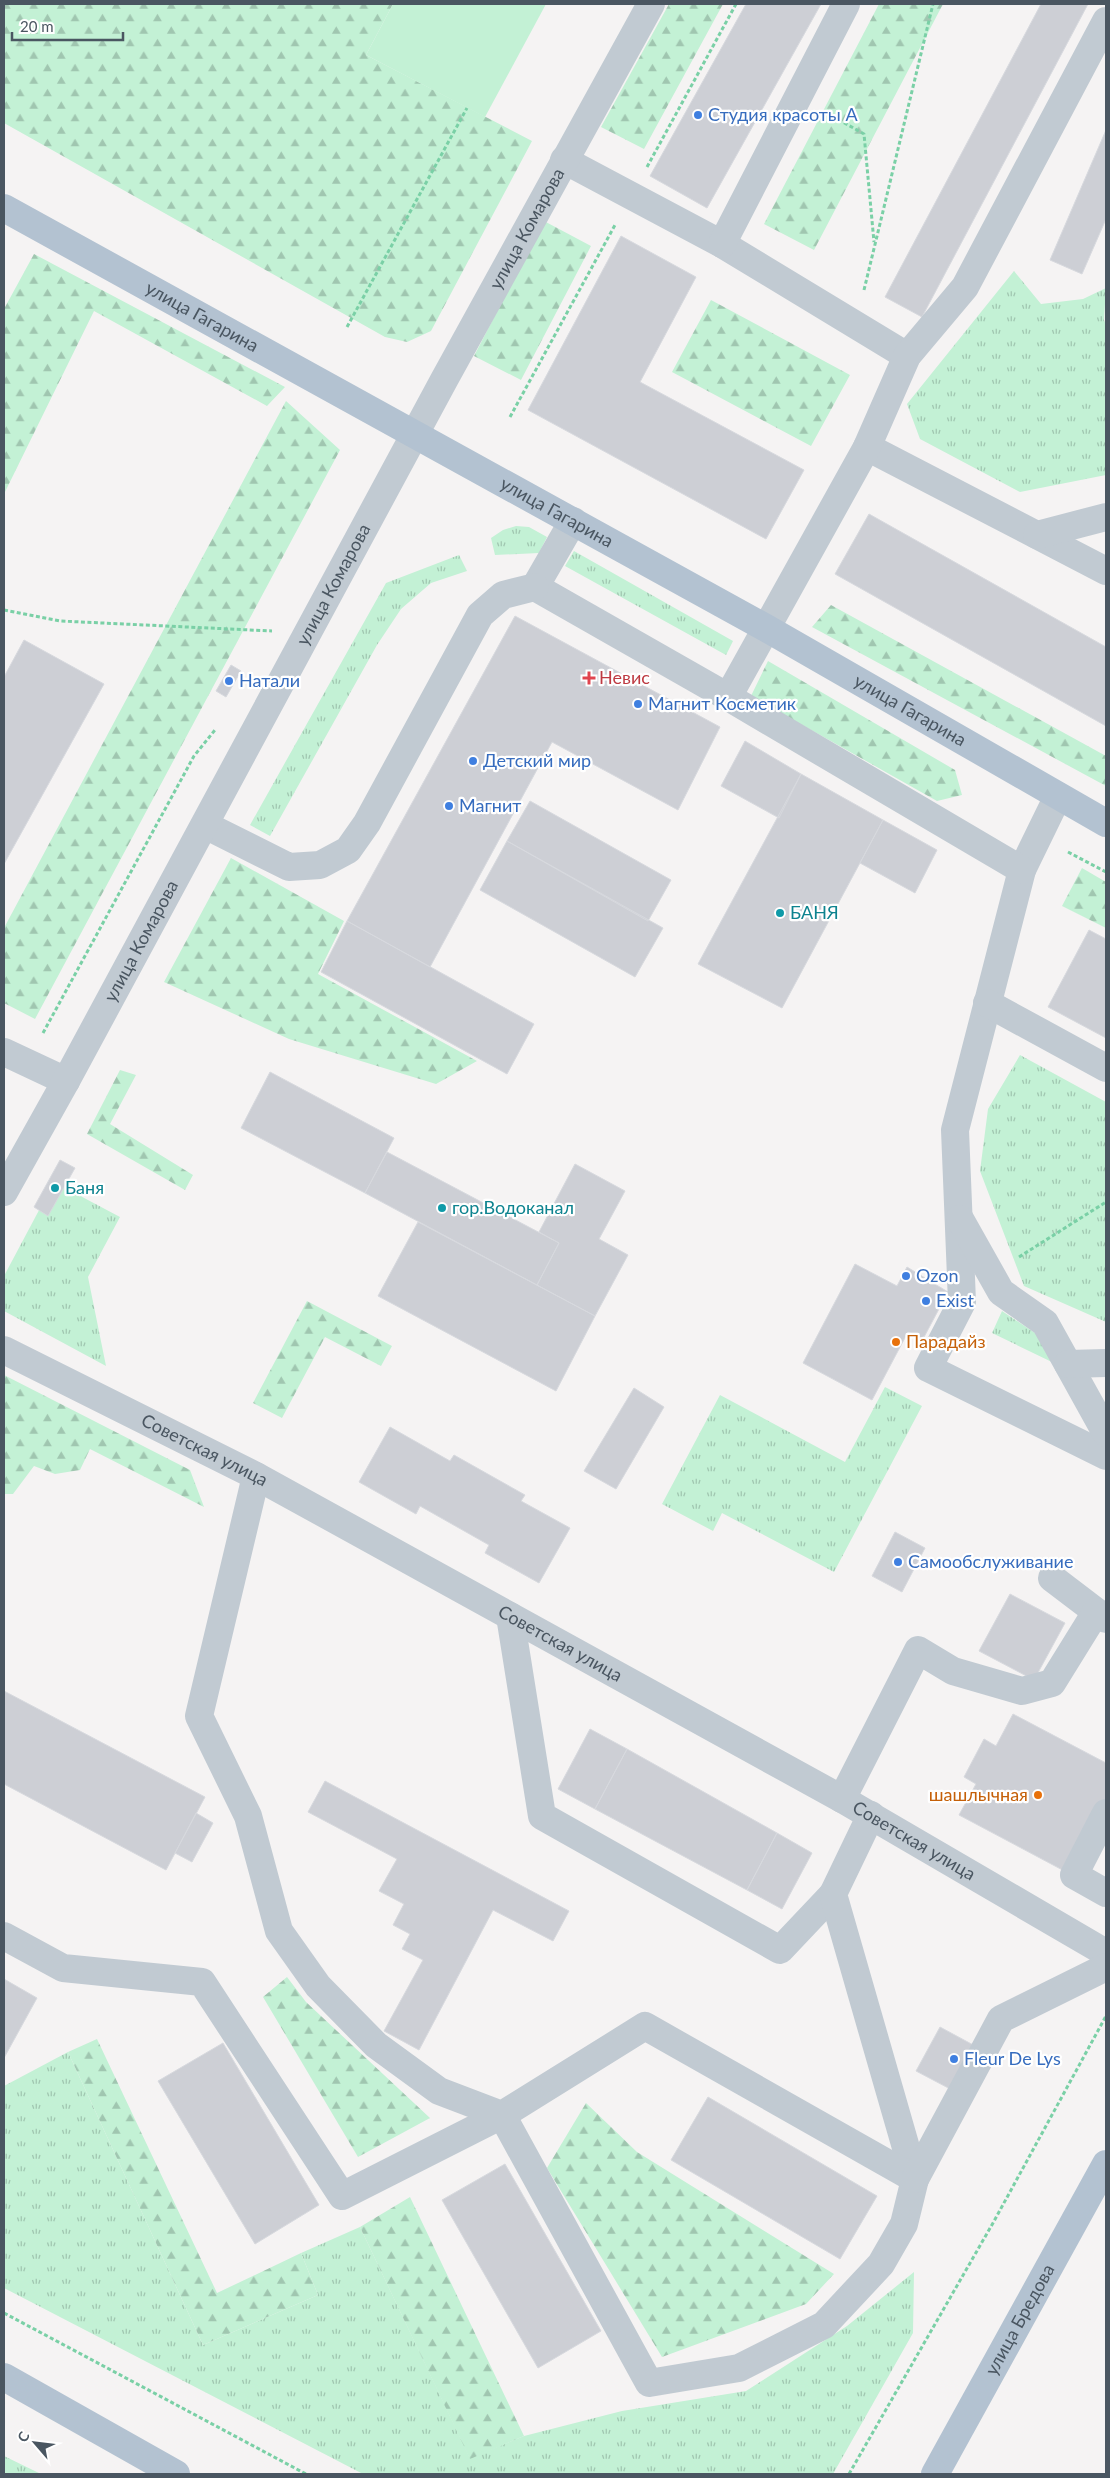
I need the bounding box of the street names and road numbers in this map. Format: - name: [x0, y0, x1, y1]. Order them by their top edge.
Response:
- street label: улица Комарова: [484, 164, 569, 293]
- street label: улица Гагарина: [142, 276, 263, 356]
- street label: улица Гагарина: [497, 472, 617, 552]
- street label: улица Комарова: [291, 519, 375, 649]
- street label: улица Гагарина: [850, 669, 970, 750]
- street label: улица Комарова: [99, 876, 182, 1005]
- street label: Советская улица: [138, 1408, 272, 1490]
- street label: Советская улица: [495, 1600, 627, 1686]
- street label: Советская улица: [849, 1796, 980, 1884]
- street label: улица Бредова: [980, 2260, 1059, 2379]

